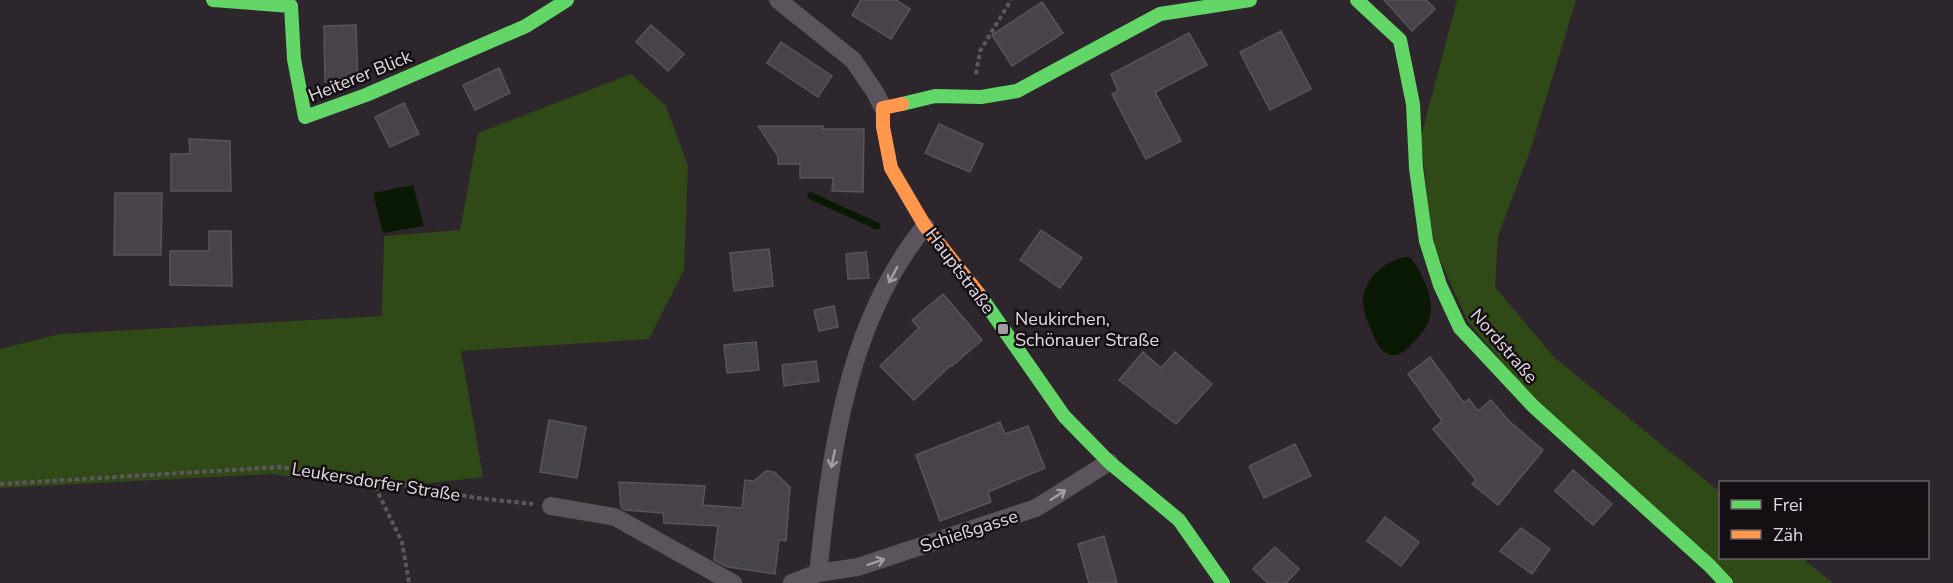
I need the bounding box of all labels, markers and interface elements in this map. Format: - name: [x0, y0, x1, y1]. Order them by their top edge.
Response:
- street label: Heiterer Blick: [305, 44, 416, 108]
- street label: Hauptstraße: [920, 223, 1000, 319]
- one-way arrow: [887, 265, 898, 283]
- street label: Nordstraße: [1465, 304, 1543, 388]
- place label: Neukirchen, Schönauer Straße: [1015, 307, 1159, 352]
- marker: Neukirchen, Schönauer Straße: [996, 322, 1010, 336]
- one-way arrow: [826, 449, 838, 468]
- street label: Leukersdorfer Straße: [290, 457, 462, 507]
- legend: [1719, 481, 1929, 559]
- one-way arrow: [1049, 488, 1066, 500]
- text: Frei: [1773, 493, 1803, 517]
- street label: Schießgasse: [917, 504, 1021, 558]
- text: Zäh: [1773, 523, 1803, 547]
- one-way arrow: [866, 556, 885, 567]

